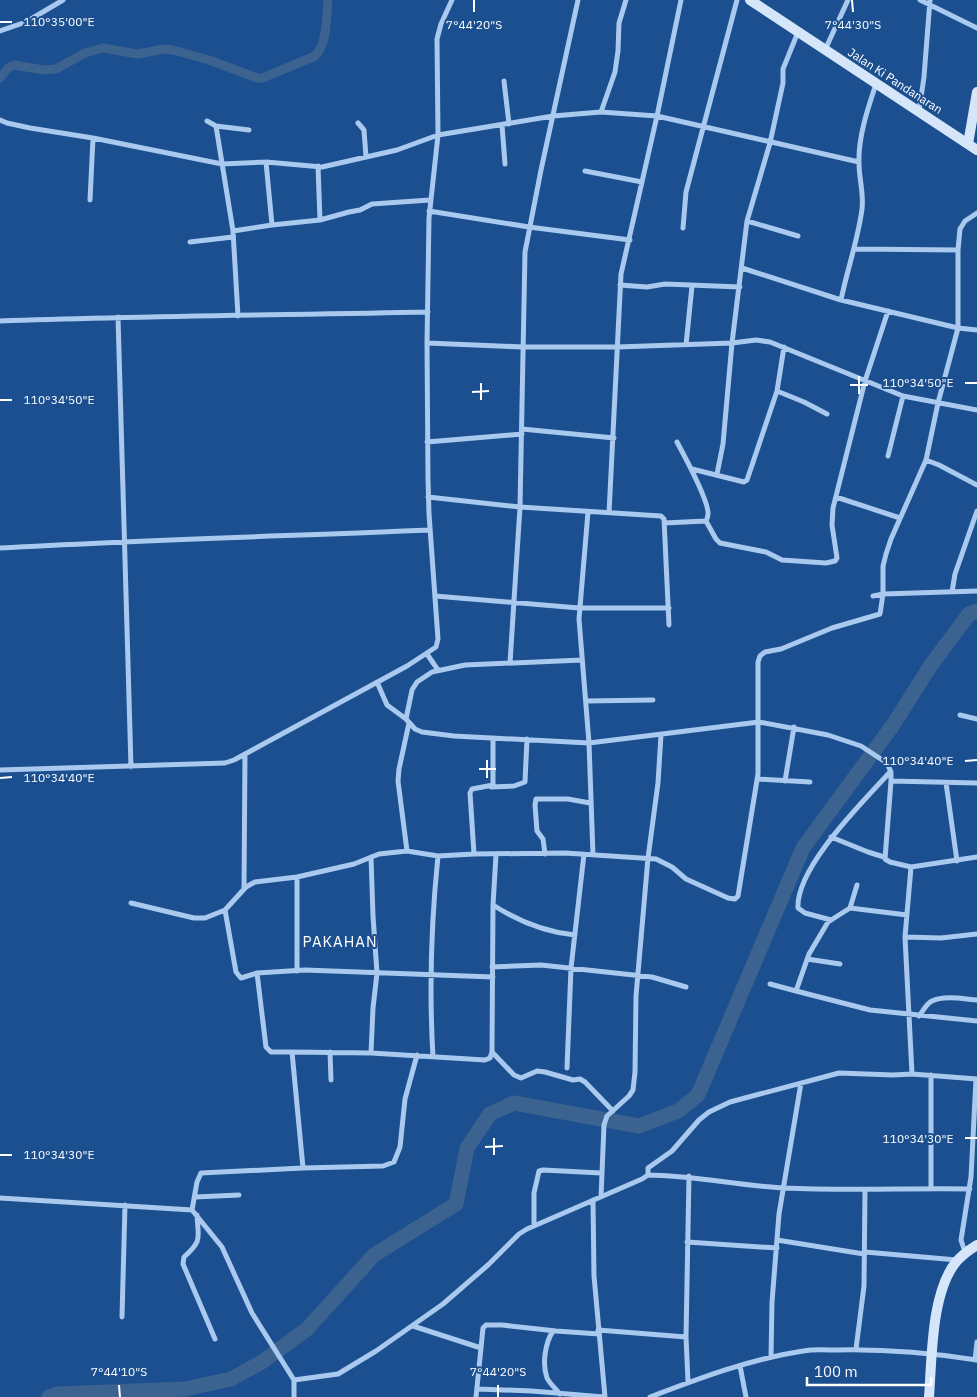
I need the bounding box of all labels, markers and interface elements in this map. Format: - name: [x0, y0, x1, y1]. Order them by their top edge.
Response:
- text: 110°35'00"E: [24, 14, 94, 29]
- text: 7°44'20"S: [446, 17, 502, 32]
- text: 7°44'30"S: [825, 17, 881, 32]
- street label: Jalan Ki Pandanaran: [845, 44, 945, 117]
- text: 110°34'50"E: [883, 375, 953, 390]
- text: 110°34'50"E: [24, 392, 94, 407]
- text: 110°34'40"E: [883, 753, 953, 768]
- text: 110°34'40"E: [24, 770, 94, 785]
- district label: PAKAHAN: [303, 932, 377, 951]
- text: 110°34'30"E: [883, 1131, 953, 1146]
- text: 110°34'30"E: [24, 1147, 94, 1162]
- scale bar: [807, 1354, 931, 1386]
- text: 100 m: [814, 1362, 858, 1381]
- text: 7°44'10"S: [91, 1364, 147, 1379]
- text: 7°44'20"S: [470, 1364, 526, 1379]

